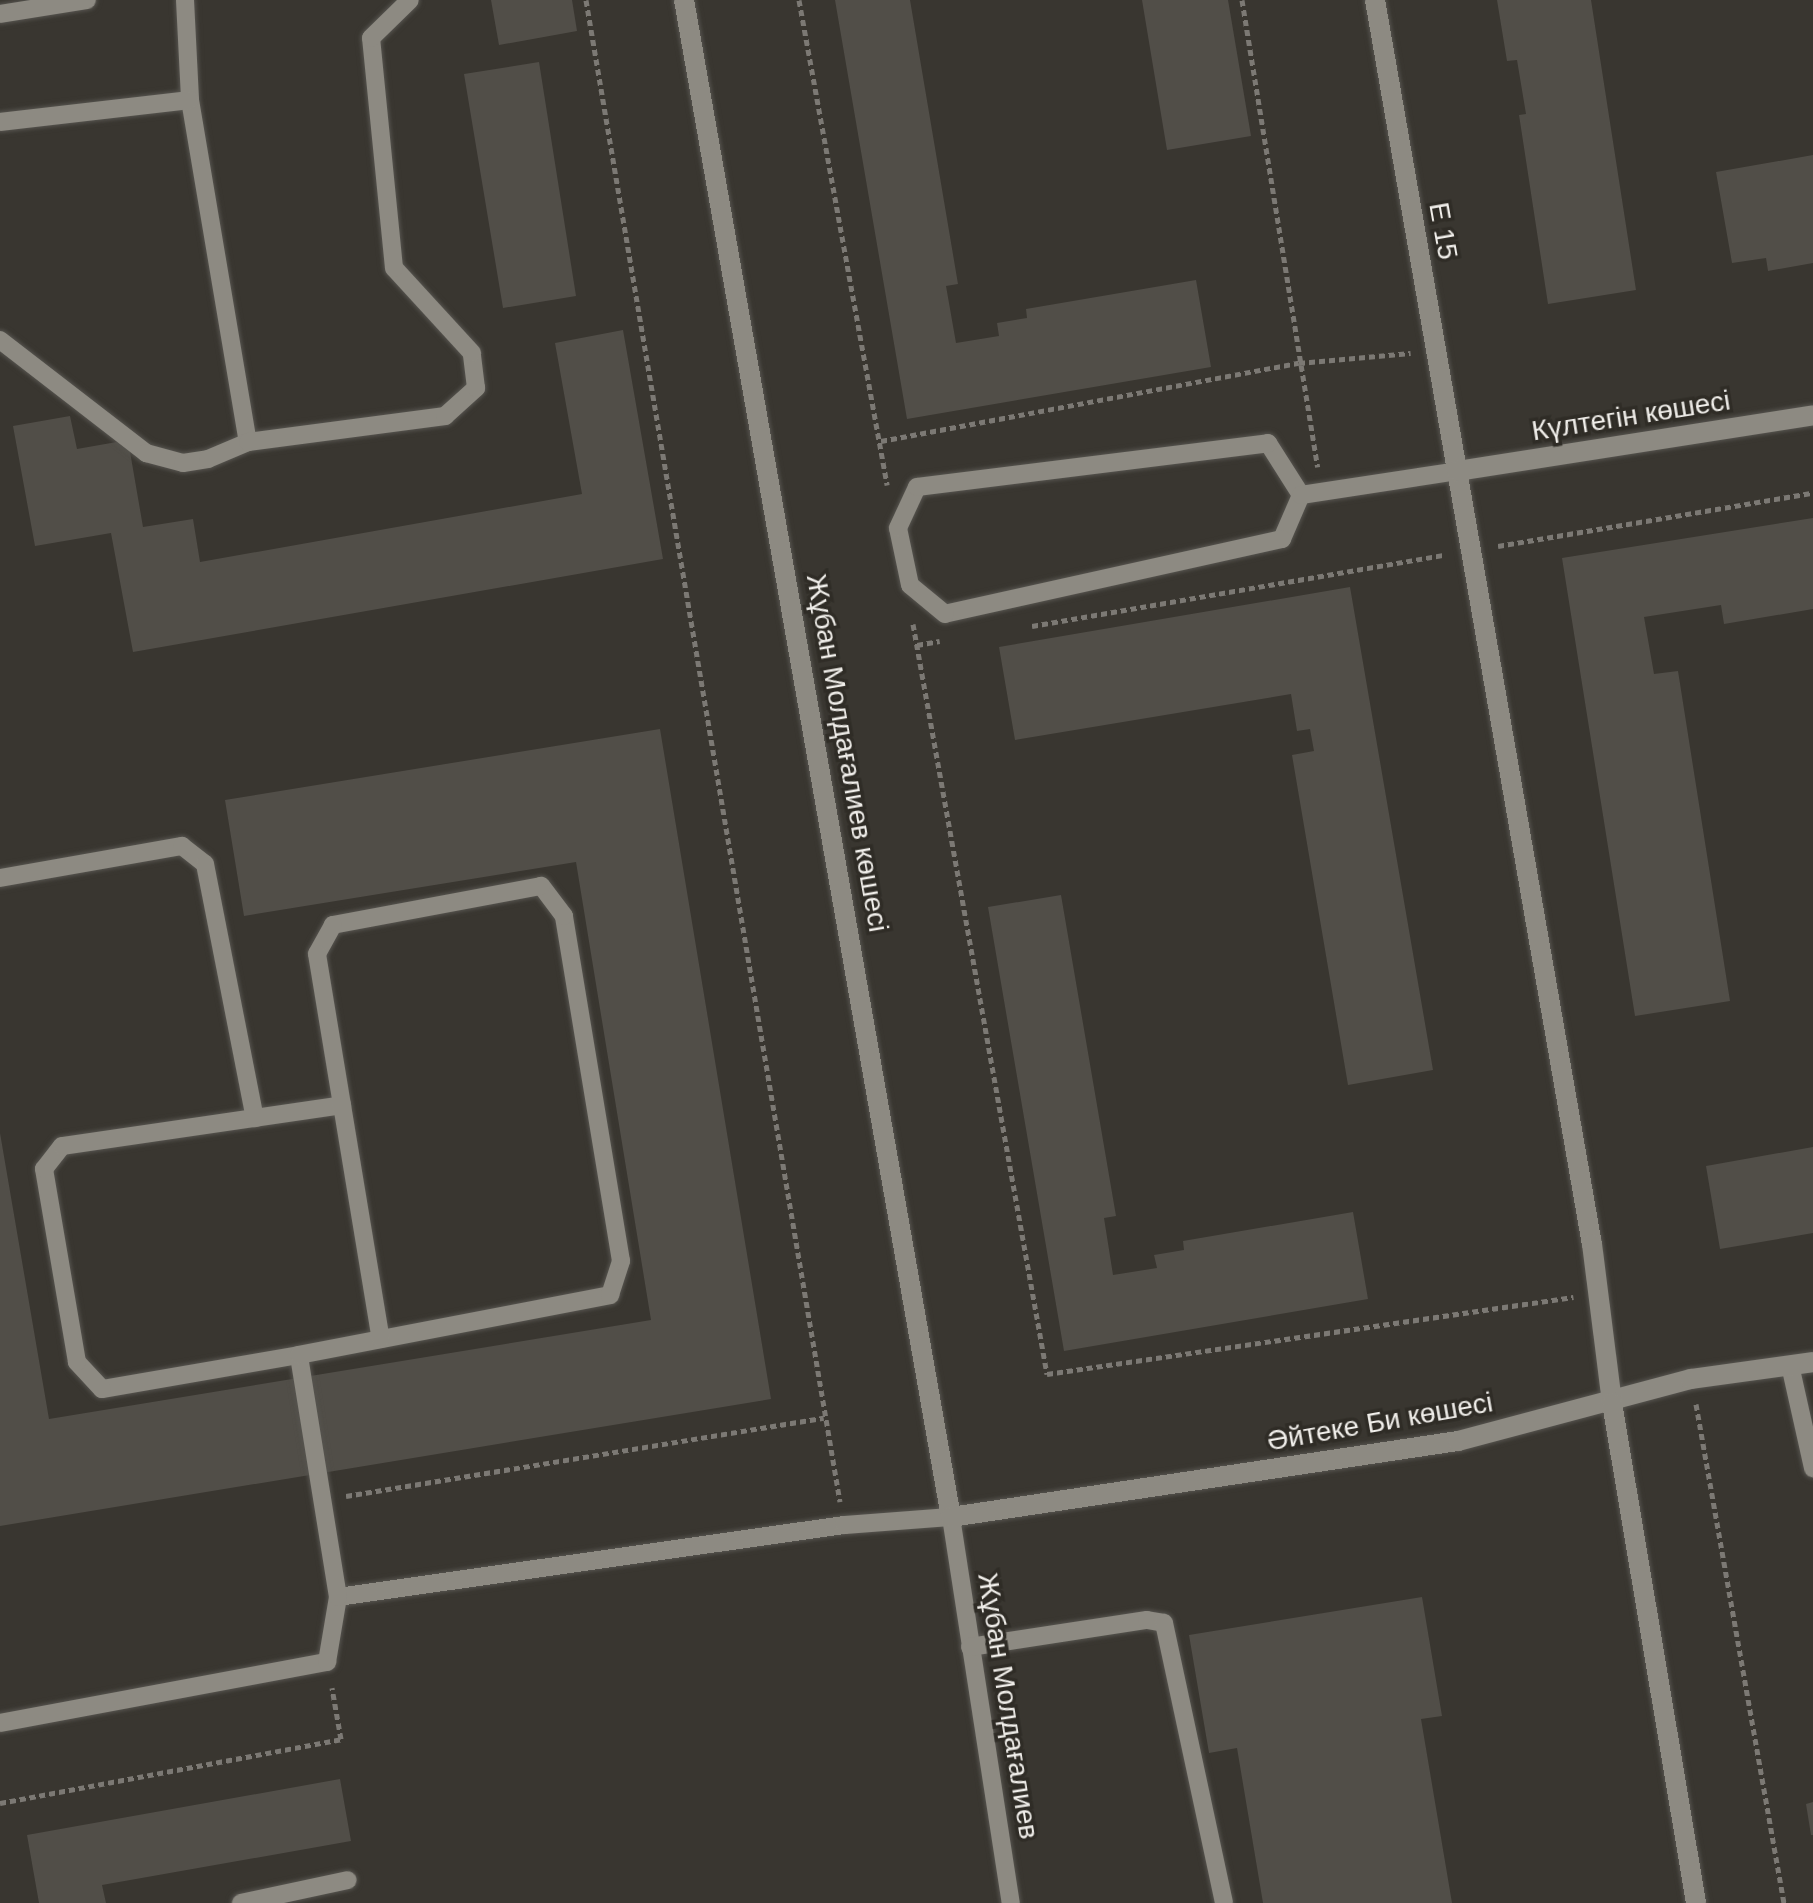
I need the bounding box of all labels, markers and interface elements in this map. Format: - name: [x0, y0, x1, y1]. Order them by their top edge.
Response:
- street label: E 15: [1421, 200, 1465, 262]
- street label: Күлтегін көшесі: [1529, 384, 1733, 448]
- street label: Жұбан Молдағалиев көшесі: [799, 571, 895, 935]
- street label: Әйтеке Би көшесі: [1265, 1386, 1495, 1458]
- street label: Жұбан Молдағалиев: [970, 1570, 1046, 1842]

